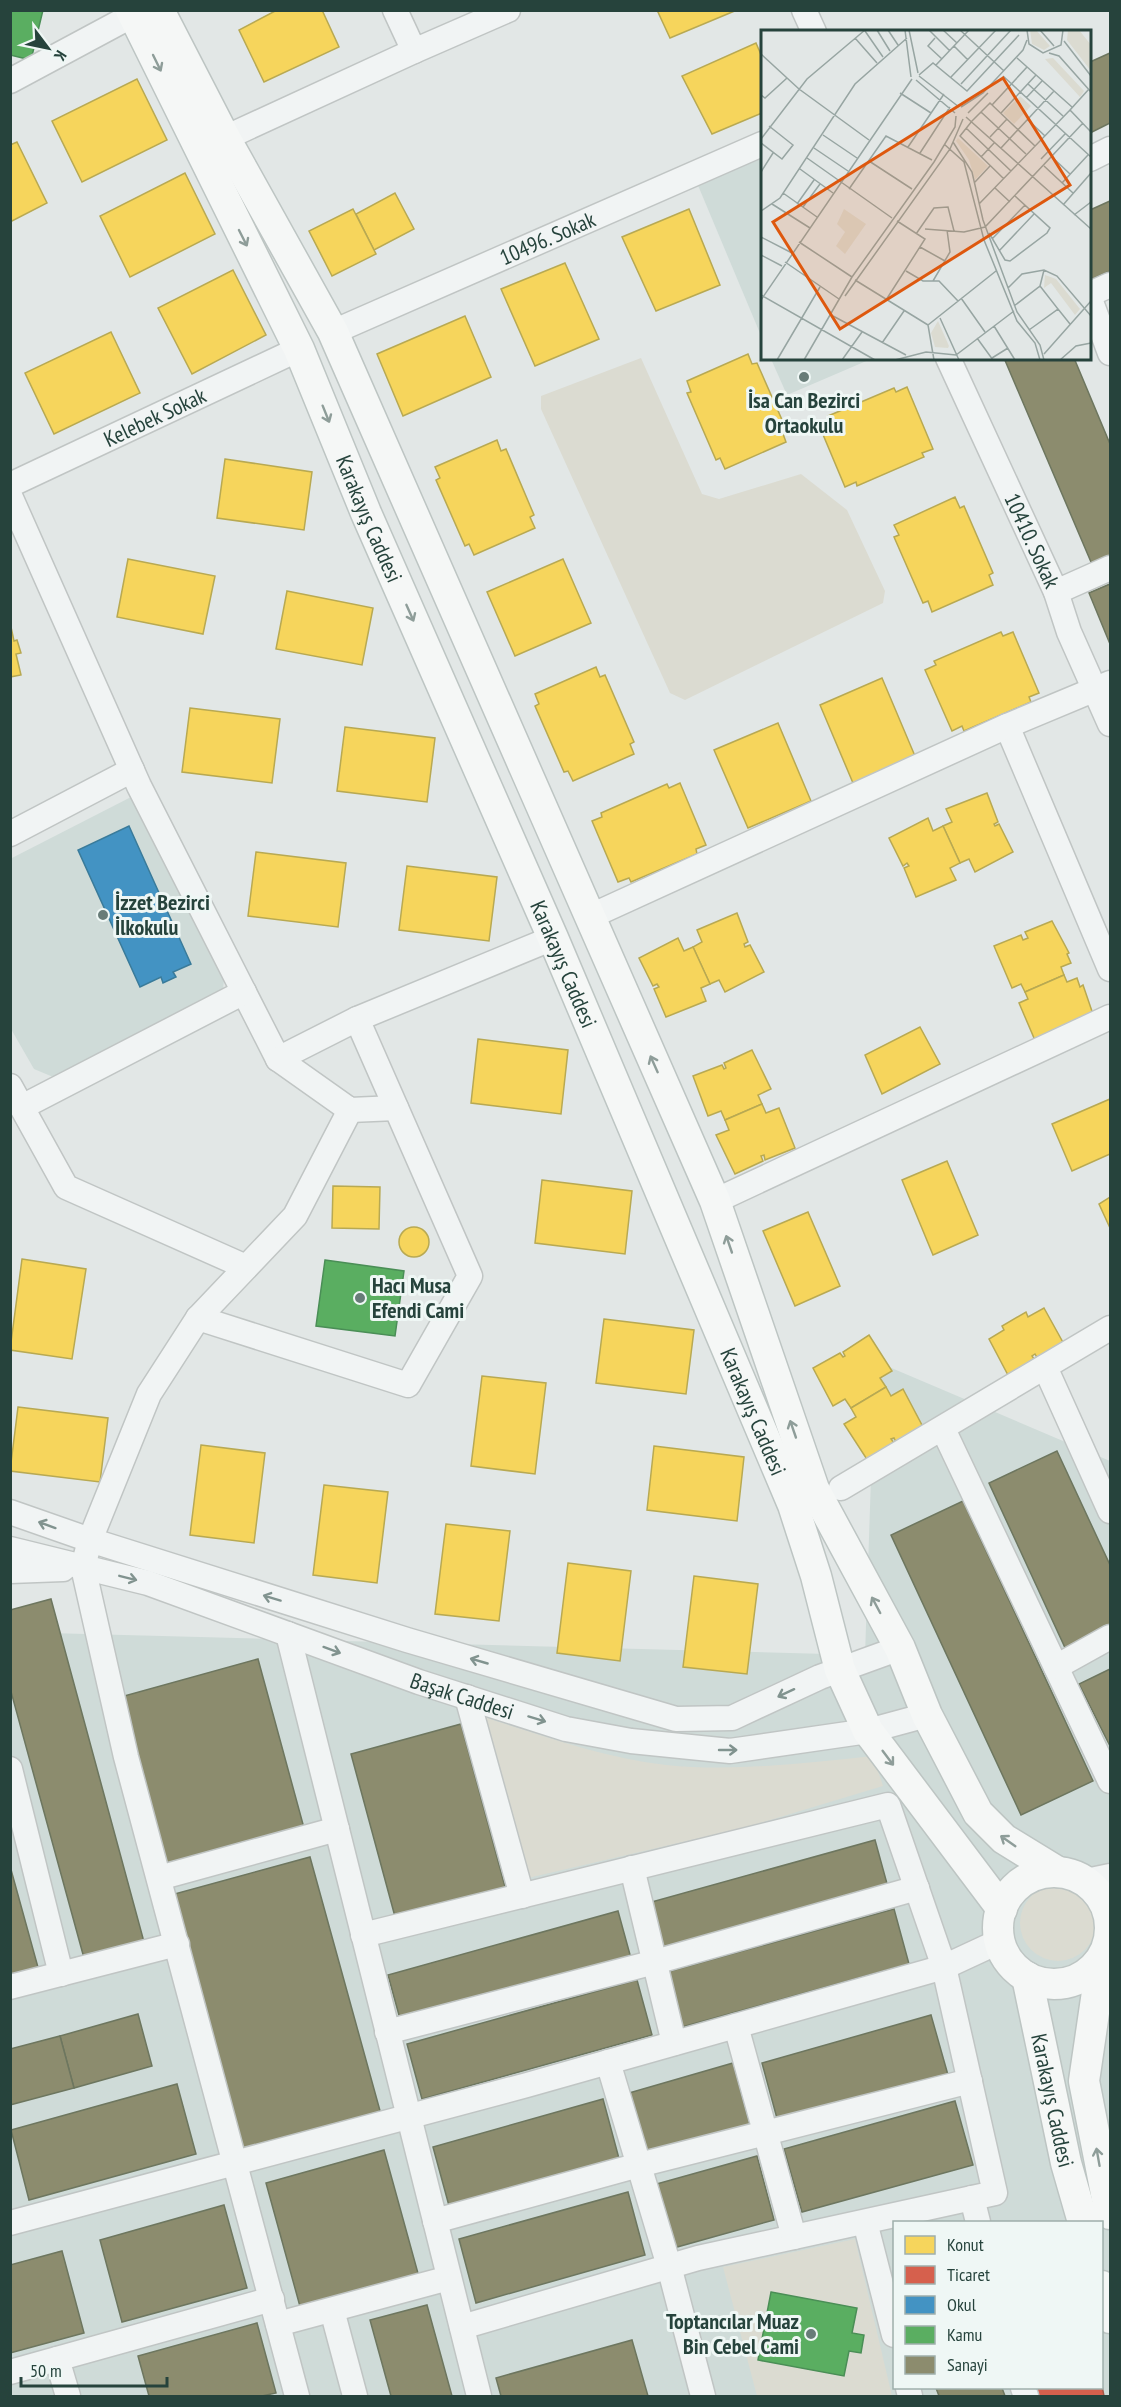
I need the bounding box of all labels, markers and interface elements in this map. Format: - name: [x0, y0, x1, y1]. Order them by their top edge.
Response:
- north arrow: [18, 18, 78, 78]
- inset map: [761, 30, 1091, 360]
- text: K: [50, 47, 71, 65]
- one-way arrow: [151, 54, 163, 71]
- street label: 10496. Sokak: [495, 205, 600, 271]
- one-way arrow: [238, 228, 250, 246]
- marker: İsa Can Bezirci Ortaokulu: [797, 370, 811, 384]
- street label: Kelebek Sokak: [99, 381, 211, 453]
- place label: İsa Can Bezirci Ortaokulu: [748, 386, 860, 439]
- one-way arrow: [321, 405, 332, 423]
- street label: Karakayış Caddesi: [330, 451, 409, 587]
- street label: 10410. Sokak: [998, 489, 1066, 593]
- one-way arrow: [405, 604, 417, 622]
- place label: İzzet Bezirci İlkokulu: [115, 888, 210, 941]
- street label: Karakayış Caddesi: [524, 896, 603, 1032]
- marker: İzzet Bezirci İlkokulu: [96, 908, 110, 922]
- one-way arrow: [648, 1056, 660, 1074]
- one-way arrow: [723, 1235, 734, 1254]
- place label: Hacı Musa Efendi Cami: [372, 1271, 464, 1324]
- marker: Hacı Musa Efendi Cami: [353, 1291, 367, 1305]
- street label: Karakayış Caddesi: [714, 1344, 793, 1479]
- one-way arrow: [787, 1420, 798, 1439]
- one-way arrow: [38, 1518, 57, 1529]
- one-way arrow: [119, 1573, 138, 1585]
- one-way arrow: [263, 1592, 282, 1603]
- one-way arrow: [870, 1596, 881, 1614]
- one-way arrow: [322, 1646, 341, 1657]
- one-way arrow: [470, 1655, 489, 1666]
- street label: Başak Caddesi: [406, 1666, 517, 1725]
- one-way arrow: [777, 1687, 795, 1699]
- one-way arrow: [527, 1714, 546, 1725]
- one-way arrow: [718, 1744, 738, 1756]
- one-way arrow: [881, 1749, 894, 1765]
- one-way arrow: [1001, 1835, 1017, 1847]
- street label: Karakayış Caddesi: [1025, 2031, 1080, 2170]
- one-way arrow: [1092, 2148, 1103, 2167]
- legend: [893, 2221, 1103, 2389]
- text: Konut: [947, 2233, 984, 2256]
- text: Ticaret: [947, 2263, 990, 2286]
- text: Okul: [947, 2293, 977, 2316]
- place label: Toptancılar Muaz Bin Cebel Cami: [666, 2307, 799, 2360]
- text: Kamu: [947, 2323, 982, 2346]
- marker: Toptancılar Muaz Bin Cebel Cami: [804, 2327, 818, 2341]
- scale bar: [21, 2350, 166, 2388]
- text: Sanayi: [947, 2353, 988, 2376]
- text: 50 m: [30, 2359, 62, 2382]

